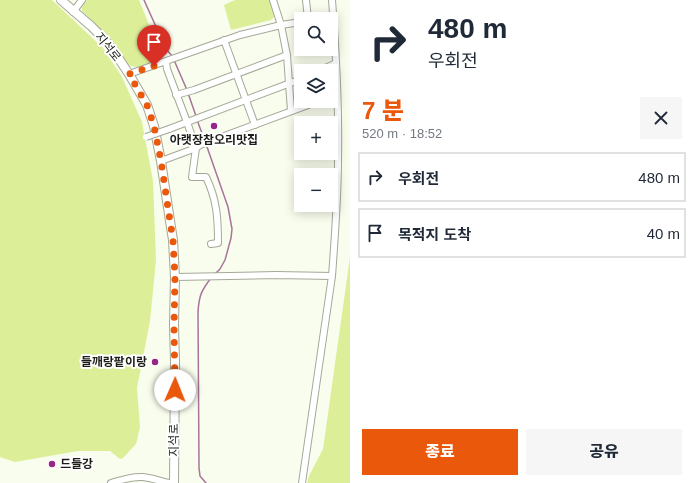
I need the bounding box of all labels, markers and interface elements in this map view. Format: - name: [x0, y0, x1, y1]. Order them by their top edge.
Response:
- map controls: [294, 12, 338, 212]
- button: search: [294, 12, 338, 56]
- text: 480 m: [428, 13, 507, 44]
- icon: right: [362, 16, 414, 68]
- pin: [137, 25, 171, 66]
- street label: 지석로: [92, 30, 124, 64]
- icon: arrive: [143, 31, 165, 53]
- text: 우회전: [428, 51, 478, 71]
- button: layers: [294, 64, 338, 108]
- text: 7 분: [362, 97, 404, 124]
- button: close: [640, 97, 682, 139]
- button: +: [294, 116, 338, 160]
- marker: 아랫장참오리맛집: [209, 121, 219, 131]
- text: 520 m · 18:52: [362, 126, 442, 141]
- place label: 아랫장참오리맛집: [170, 133, 258, 147]
- icon: right: [364, 166, 386, 188]
- button: −: [294, 168, 338, 212]
- text: 480 m: [638, 169, 680, 186]
- text: 우회전: [398, 170, 439, 187]
- icon: arrive: [364, 222, 386, 244]
- text: 40 m: [647, 225, 680, 242]
- text: 목적지 도착: [398, 226, 471, 243]
- place label: 들깨랑팥이랑: [81, 355, 147, 369]
- marker: 들깨랑팥이랑: [150, 357, 160, 367]
- position arrow: [154, 369, 196, 411]
- street label: 지석로: [167, 423, 181, 457]
- button: 종료: [362, 429, 518, 475]
- button: 공유: [526, 429, 682, 475]
- place label: 드들강: [60, 457, 93, 471]
- marker: 드들강: [47, 459, 57, 469]

